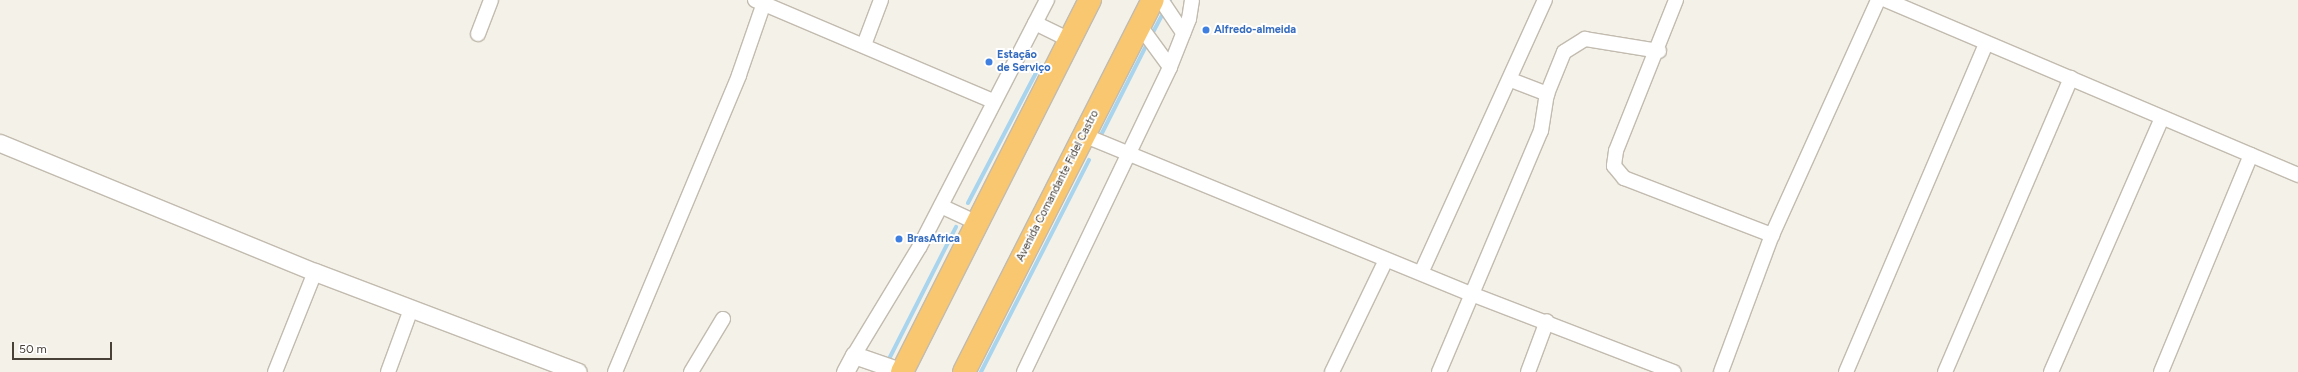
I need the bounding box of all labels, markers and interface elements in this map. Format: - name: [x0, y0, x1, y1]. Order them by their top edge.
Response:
- place label: Alfredo-almeida: [1214, 23, 1296, 37]
- marker: Alfredo-almeida: [1201, 25, 1211, 35]
- place label: Estação de Serviço: [997, 49, 1051, 75]
- marker: Estação de Serviço: [984, 57, 994, 67]
- street label: Avenida Comandante Fidel Castro: [1014, 108, 1102, 264]
- place label: BrasAfrica: [907, 232, 960, 246]
- marker: BrasAfrica: [894, 234, 904, 244]
- scale bar: [14, 334, 114, 360]
- text: 50 m: [19, 342, 47, 356]

